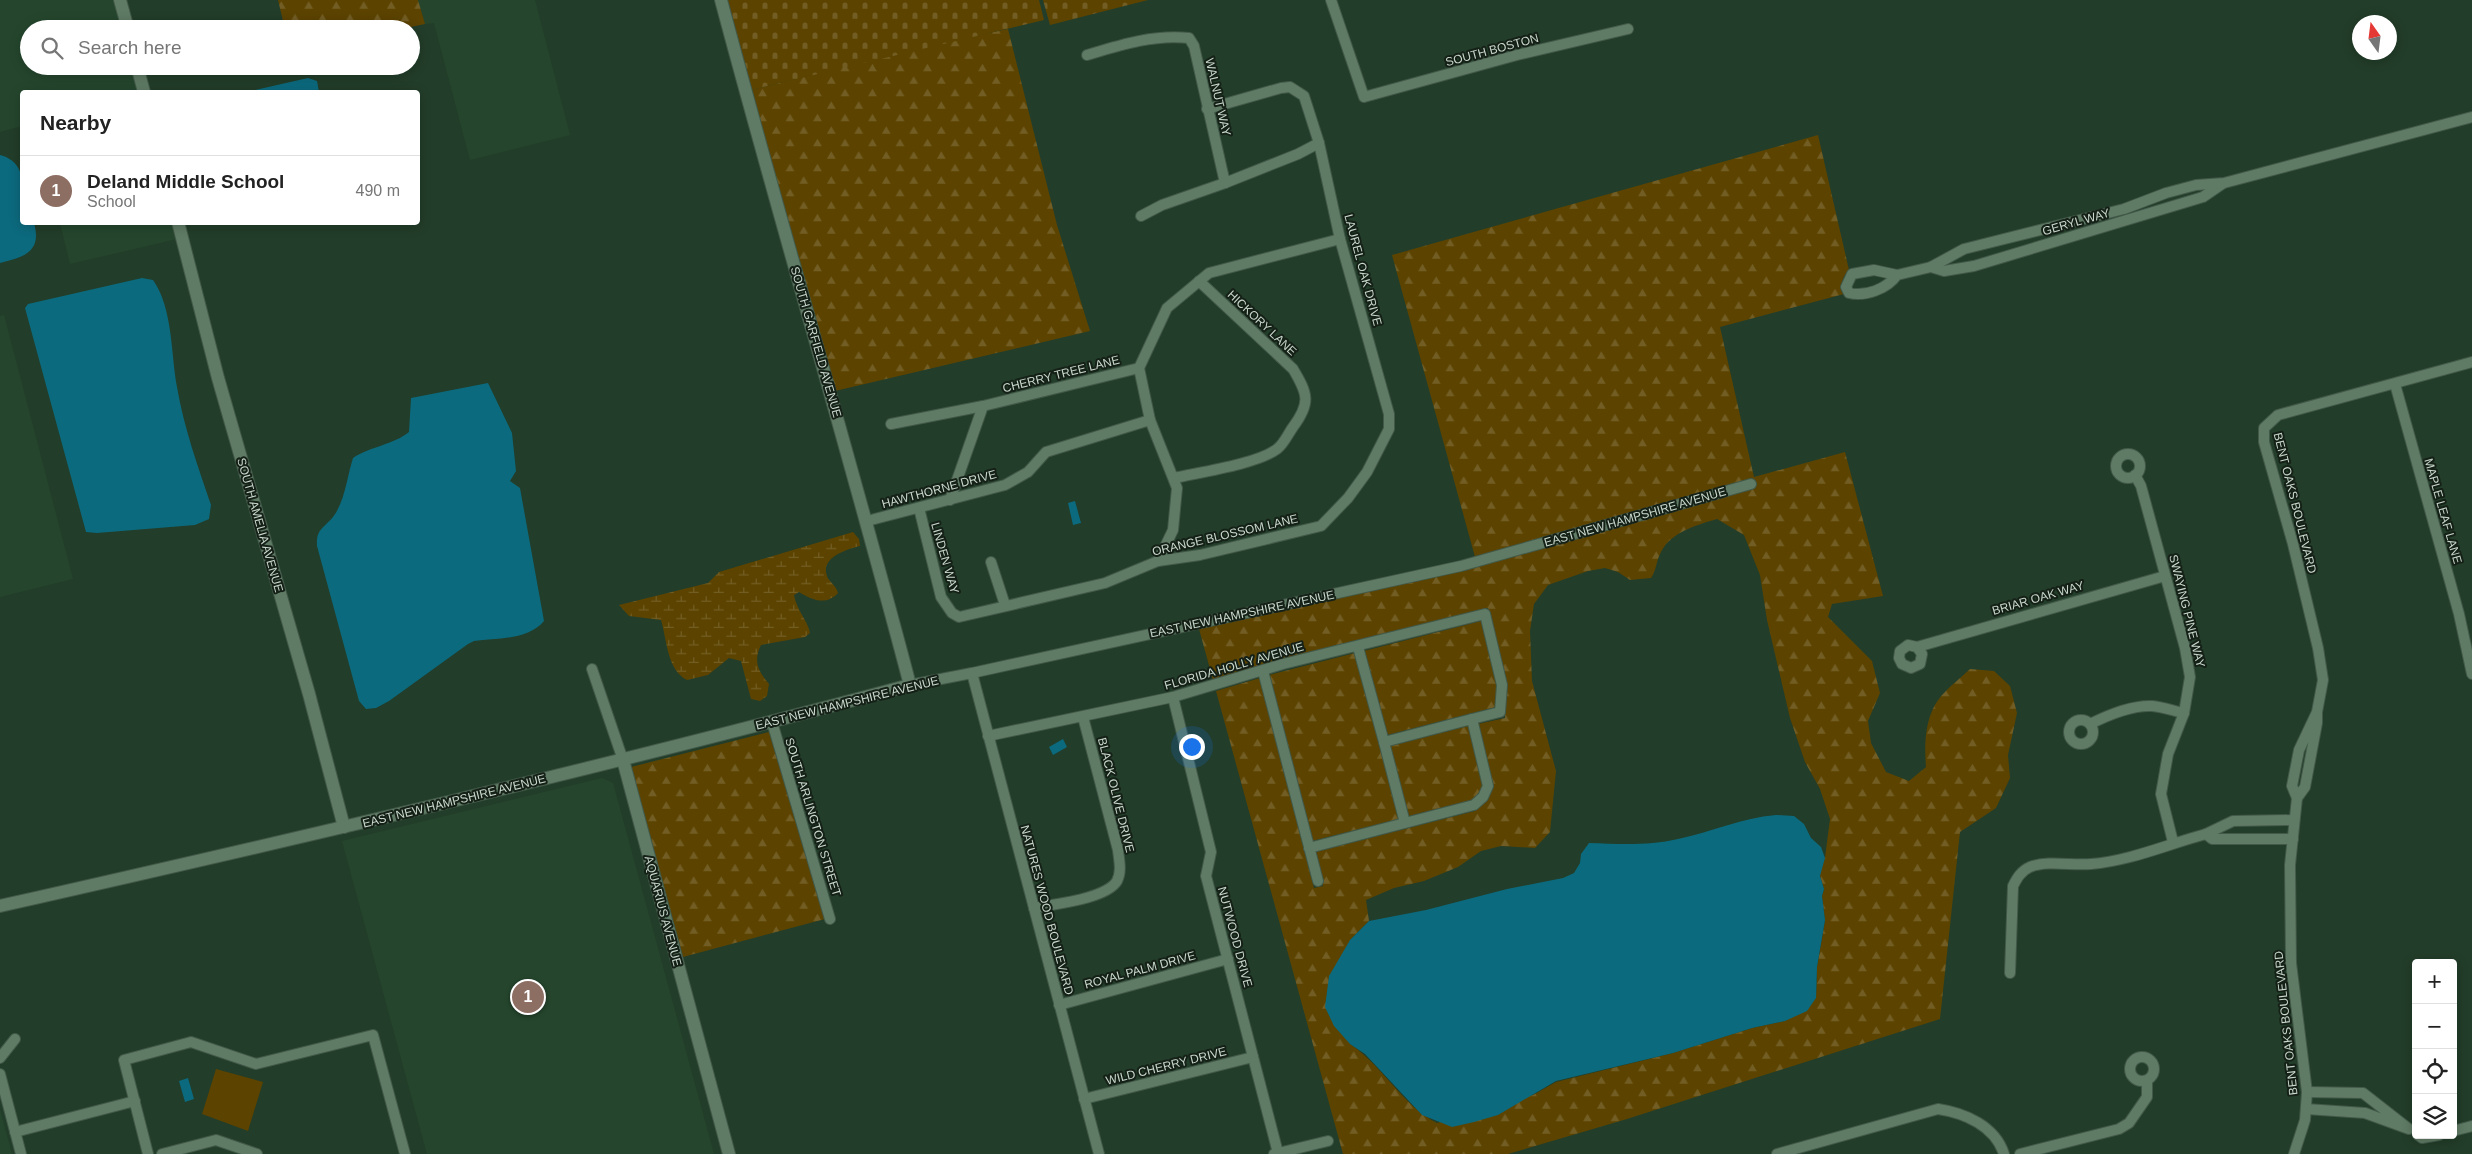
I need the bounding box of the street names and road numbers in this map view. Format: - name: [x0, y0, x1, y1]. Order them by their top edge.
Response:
- street label: SOUTH BOSTON: [1444, 31, 1540, 69]
- street label: WALNUT WAY: [1202, 57, 1234, 137]
- street label: GERYL WAY: [2041, 206, 2111, 238]
- street label: LAUREL OAK DRIVE: [1341, 213, 1385, 327]
- street label: SOUTH GARFIELD AVENUE: [788, 265, 844, 419]
- street label: HICKORY LANE: [1225, 288, 1299, 358]
- street label: CHERRY TREE LANE: [1001, 353, 1121, 395]
- street label: BENT OAKS BOULEVARD: [2271, 431, 2319, 575]
- street label: SOUTH AMELIA AVENUE: [234, 456, 286, 594]
- street label: MAPLE LEAF LANE: [2421, 457, 2465, 565]
- street label: HAWTHORNE DRIVE: [880, 467, 998, 511]
- street label: EAST NEW HAMPSHIRE AVENUE: [1543, 484, 1727, 550]
- street label: ORANGE BLOSSOM LANE: [1151, 511, 1299, 559]
- street label: LINDEN WAY: [928, 521, 962, 595]
- street label: SWAYING PINE WAY: [2166, 553, 2208, 669]
- street label: BRIAR OAK WAY: [1991, 578, 2085, 618]
- street label: EAST NEW HAMPSHIRE AVENUE: [1148, 588, 1336, 640]
- street label: FLORIDA HOLLY AVENUE: [1163, 639, 1305, 693]
- street label: EAST NEW HAMPSHIRE AVENUE: [754, 673, 940, 733]
- street label: SOUTH ARLINGTON STREET: [782, 736, 844, 899]
- street label: BLACK OLIVE DRIVE: [1095, 736, 1137, 854]
- street label: EAST NEW HAMPSHIRE AVENUE: [361, 771, 547, 831]
- street label: NATURES WOOD BOULEVARD: [1018, 824, 1076, 997]
- street label: AQUARIUS AVENUE: [642, 854, 684, 968]
- street label: NUTWOOD DRIVE: [1215, 885, 1255, 989]
- street label: ROYAL PALM DRIVE: [1083, 948, 1197, 992]
- street label: BENT OAKS BOULEVARD: [2271, 950, 2301, 1096]
- street label: WILD CHERRY DRIVE: [1104, 1044, 1228, 1088]

